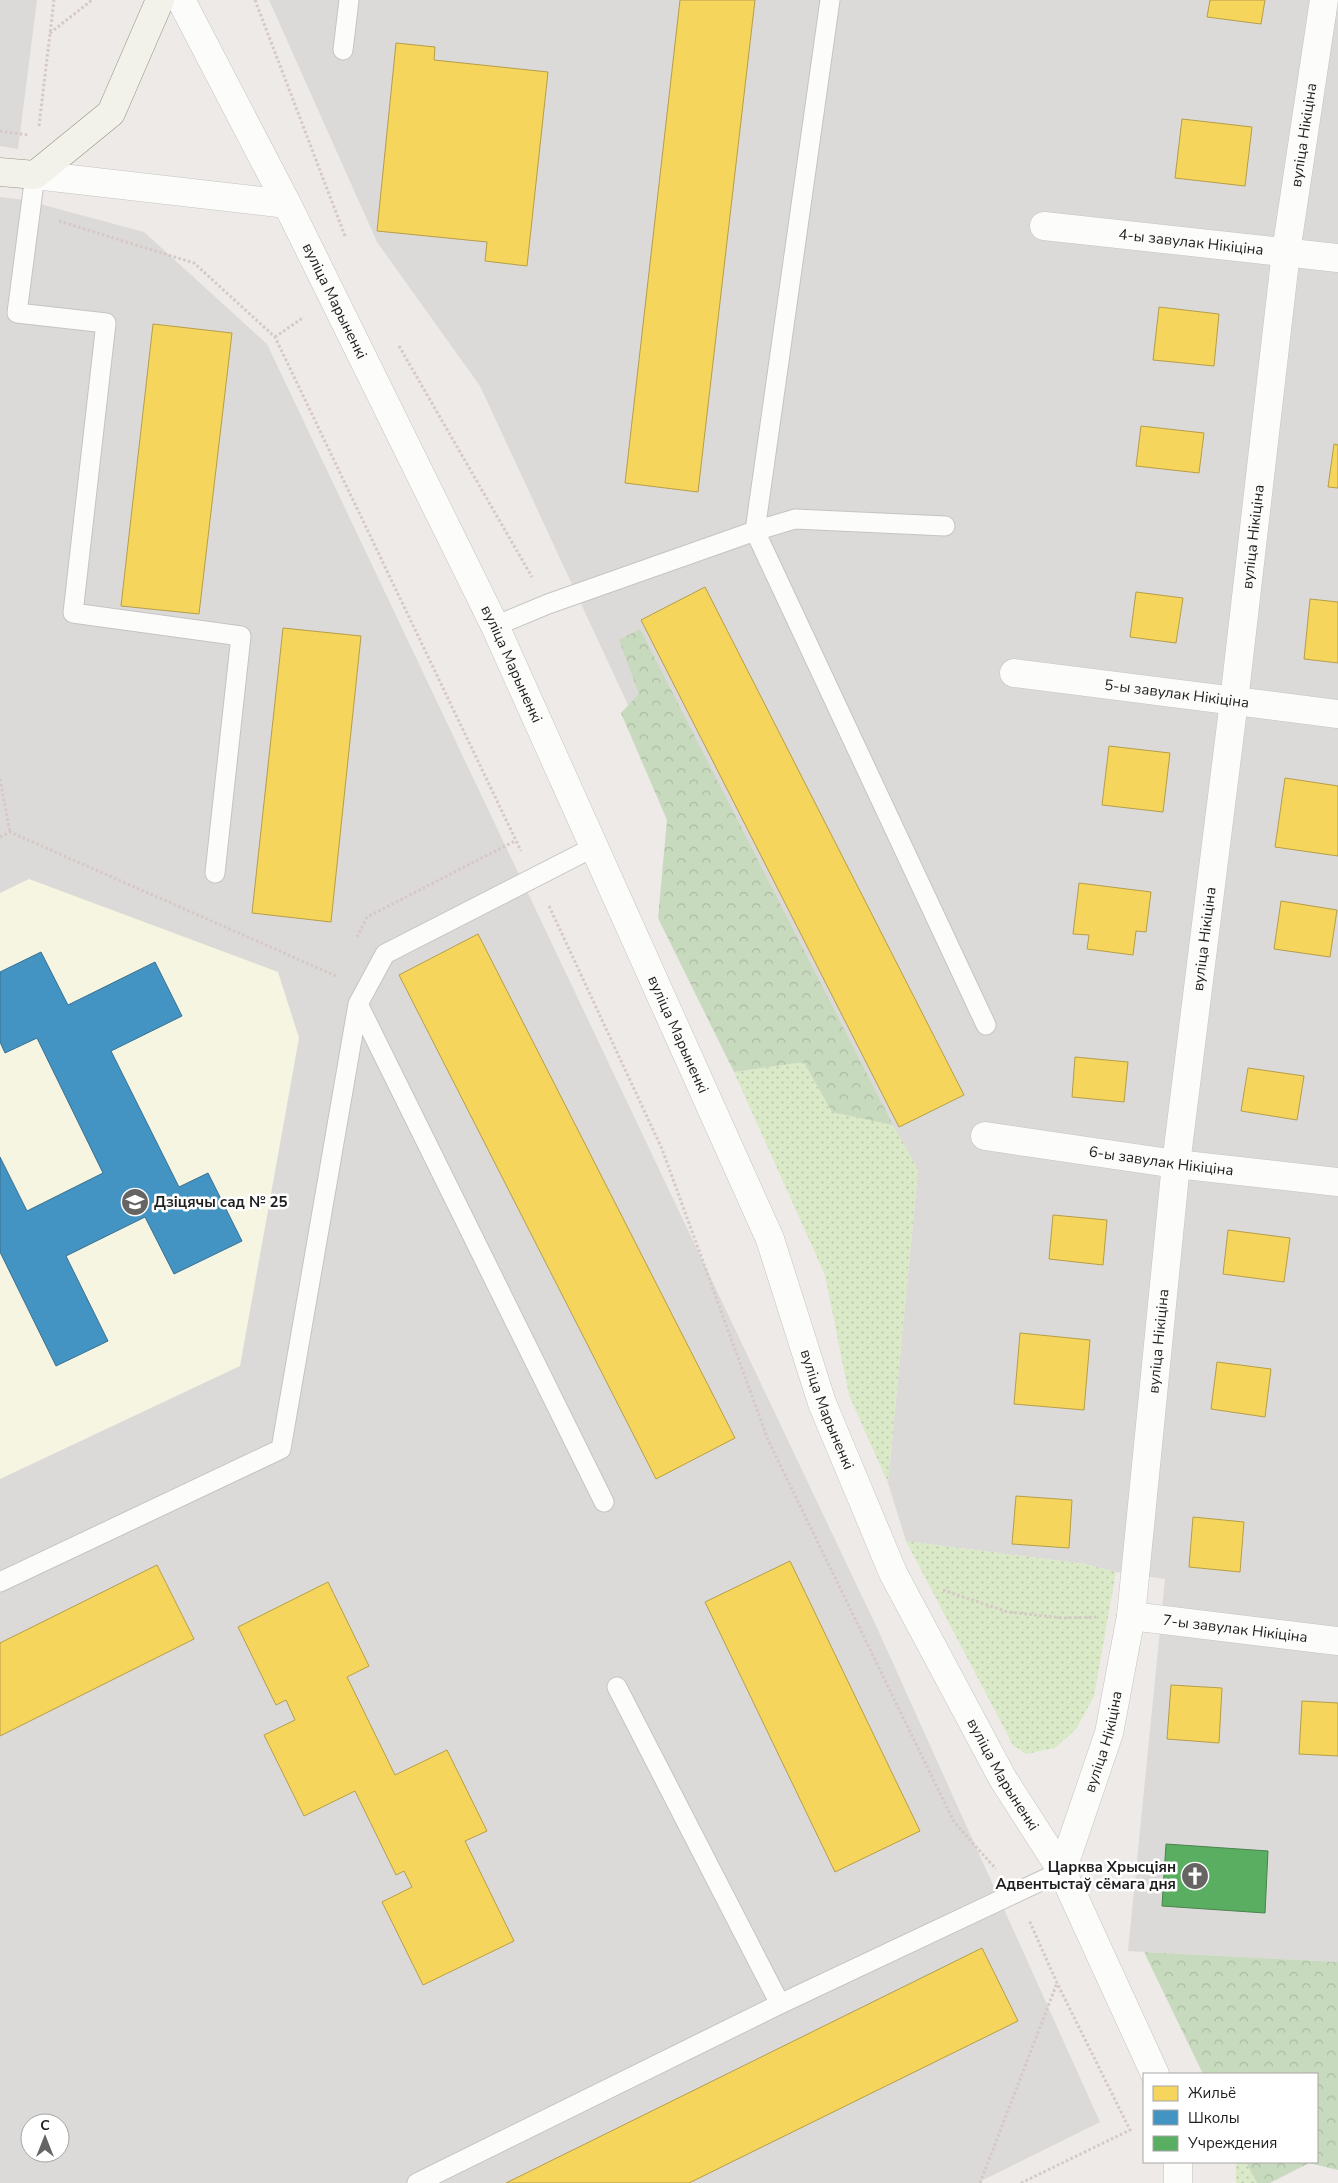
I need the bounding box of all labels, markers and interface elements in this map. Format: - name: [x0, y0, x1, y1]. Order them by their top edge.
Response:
- street label: вуліца Нікіціна: [1286, 82, 1321, 188]
- street label: 4-ы завулак Нікіціна: [1117, 224, 1265, 260]
- street label: вуліца Марыненкі: [298, 240, 372, 362]
- street label: вуліца Нікіціна: [1237, 483, 1269, 590]
- street label: вуліца Марыненкі: [476, 602, 547, 726]
- street label: 5-ы завулак Нікіціна: [1103, 675, 1250, 713]
- street label: вуліца Нікіціна: [1188, 886, 1221, 992]
- street label: вуліца Марыненкі: [643, 972, 713, 1096]
- street label: 6-ы завулак Нікіціна: [1087, 1141, 1235, 1180]
- school or university icon: Дзіцячы сад № 25: [120, 1187, 150, 1217]
- place label: Дзіцячы сад № 25: [154, 1192, 288, 1212]
- street label: вуліца Нікіціна: [1143, 1288, 1174, 1394]
- street label: вуліца Марыненкі: [796, 1347, 859, 1473]
- street label: 7-ы завулак Нікіціна: [1162, 1610, 1309, 1647]
- street label: вуліца Нікіціна: [1079, 1689, 1127, 1795]
- street label: вуліца Марыненкі: [962, 1715, 1043, 1834]
- place label: Царква Хрысціян Адвентыстаў сёмага дня: [995, 1857, 1176, 1894]
- church icon: Царква Хрысціян Адвентыстаў сёмага дня: [1180, 1861, 1210, 1891]
- legend: [1143, 2073, 1318, 2163]
- text: Жильё: [1188, 2083, 1236, 2103]
- text: Школы: [1188, 2108, 1240, 2128]
- north arrow: [20, 2113, 70, 2163]
- text: С: [40, 2116, 50, 2135]
- text: Учреждения: [1187, 2133, 1277, 2153]

